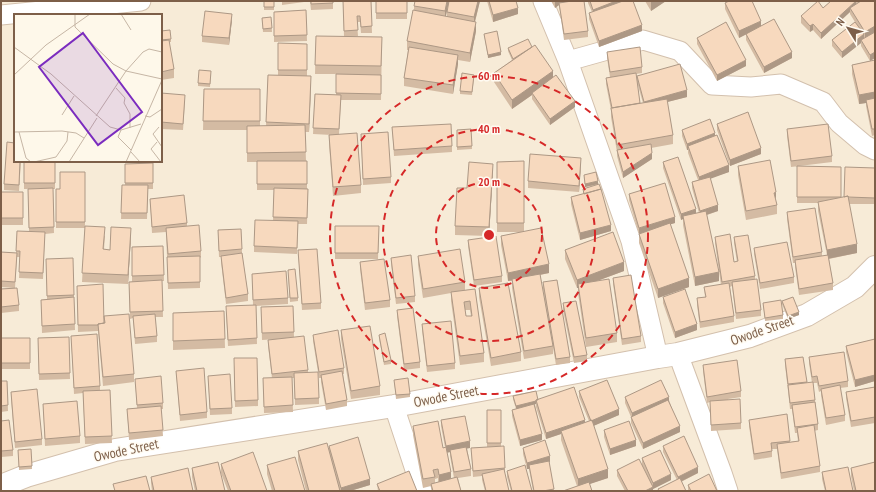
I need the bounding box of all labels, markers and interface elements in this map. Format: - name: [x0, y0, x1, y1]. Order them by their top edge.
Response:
- north arrow: [828, 8, 868, 48]
- inset map: [14, 14, 162, 162]
- text: N: [833, 15, 847, 29]
- text: 60 m: [478, 68, 500, 83]
- text: 40 m: [478, 121, 500, 136]
- text: 20 m: [478, 174, 500, 189]
- centre of rings: [482, 228, 496, 242]
- street label: Owode Street: [728, 311, 796, 349]
- street label: Owode Street: [412, 381, 480, 411]
- street label: Owode Street: [92, 434, 160, 466]

